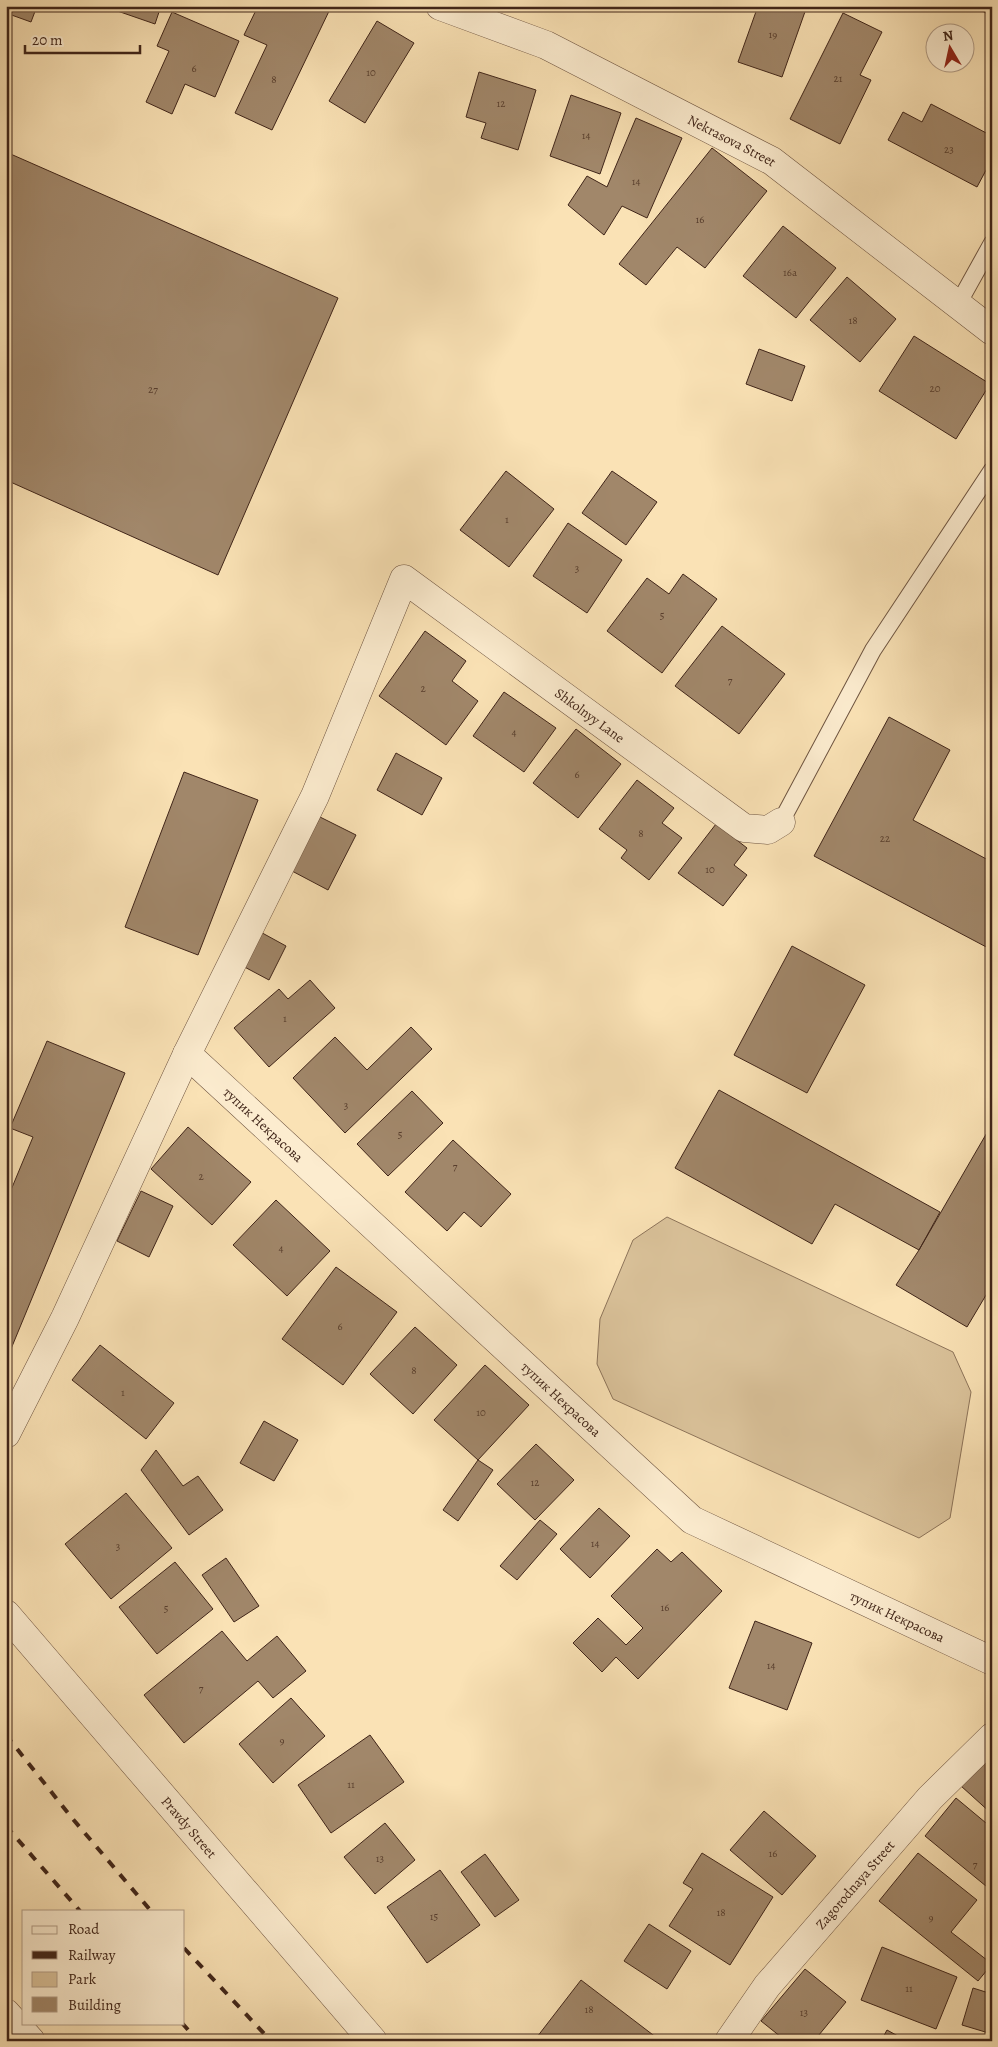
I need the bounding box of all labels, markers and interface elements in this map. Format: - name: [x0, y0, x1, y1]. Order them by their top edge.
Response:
- scale bar: [25, 22, 140, 54]
- north arrow: [926, 22, 976, 72]
- text: N: [942, 25, 955, 46]
- house number: 19: [769, 27, 777, 42]
- text: 20 m: [32, 30, 63, 50]
- house number: 6: [191, 61, 197, 76]
- house number: 10: [366, 65, 376, 80]
- house number: 21: [834, 71, 843, 86]
- house number: 8: [271, 72, 277, 87]
- house number: 12: [497, 96, 506, 111]
- street label: Nekrasova Street: [684, 110, 781, 171]
- house number: 14: [582, 128, 590, 143]
- house number: 23: [944, 142, 954, 157]
- house number: 14: [632, 174, 640, 189]
- house number: 16: [696, 212, 704, 227]
- house number: 16а: [783, 265, 798, 280]
- house number: 18: [848, 313, 858, 328]
- house number: 20: [929, 381, 941, 396]
- house number: 27: [148, 382, 158, 397]
- house number: 1: [505, 512, 509, 527]
- house number: 3: [575, 561, 579, 576]
- house number: 5: [660, 608, 665, 623]
- house number: 7: [728, 673, 733, 688]
- house number: 2: [420, 681, 426, 696]
- street label: Shkolnyy Lane: [551, 684, 628, 748]
- house number: 4: [512, 725, 517, 740]
- house number: 6: [574, 767, 580, 782]
- house number: 8: [638, 826, 644, 841]
- house number: 22: [880, 831, 890, 846]
- house number: 10: [705, 862, 715, 877]
- house number: 1: [283, 1011, 287, 1026]
- street label: тупик Некрасова: [219, 1083, 308, 1167]
- house number: 3: [344, 1098, 348, 1113]
- house number: 5: [398, 1127, 403, 1142]
- house number: 7: [453, 1159, 458, 1174]
- house number: 2: [198, 1169, 204, 1184]
- house number: 4: [279, 1241, 284, 1256]
- house number: 6: [337, 1319, 343, 1334]
- street label: тупик Некрасова: [517, 1358, 605, 1442]
- house number: 8: [411, 1363, 417, 1378]
- house number: 1: [121, 1385, 125, 1400]
- house number: 10: [476, 1405, 486, 1420]
- house number: 12: [531, 1475, 540, 1490]
- house number: 14: [591, 1536, 599, 1551]
- house number: 3: [116, 1539, 120, 1554]
- street label: тупик Некрасова: [847, 1587, 948, 1648]
- house number: 16: [661, 1600, 669, 1615]
- house number: 5: [164, 1601, 169, 1616]
- house number: 14: [767, 1658, 775, 1673]
- house number: 7: [199, 1681, 204, 1696]
- house number: 9: [279, 1733, 285, 1748]
- house number: 11: [347, 1777, 355, 1792]
- street label: Pravdy Street: [157, 1792, 221, 1863]
- street label: Zagorodnaya Street: [811, 1836, 899, 1934]
- house number: 16: [769, 1846, 777, 1861]
- house number: 13: [376, 1851, 384, 1866]
- house number: 7: [973, 1857, 978, 1872]
- house number: 18: [716, 1905, 726, 1920]
- house number: 15: [430, 1909, 439, 1924]
- legend: [22, 1910, 185, 2024]
- house number: 9: [928, 1910, 934, 1925]
- text: Road: [68, 1919, 100, 1939]
- text: Railway: [68, 1945, 116, 1965]
- text: Park: [68, 1969, 97, 1989]
- house number: 11: [905, 1981, 913, 1996]
- text: Building: [68, 1995, 121, 2015]
- house number: 18: [584, 2002, 594, 2017]
- house number: 13: [800, 2005, 808, 2020]

